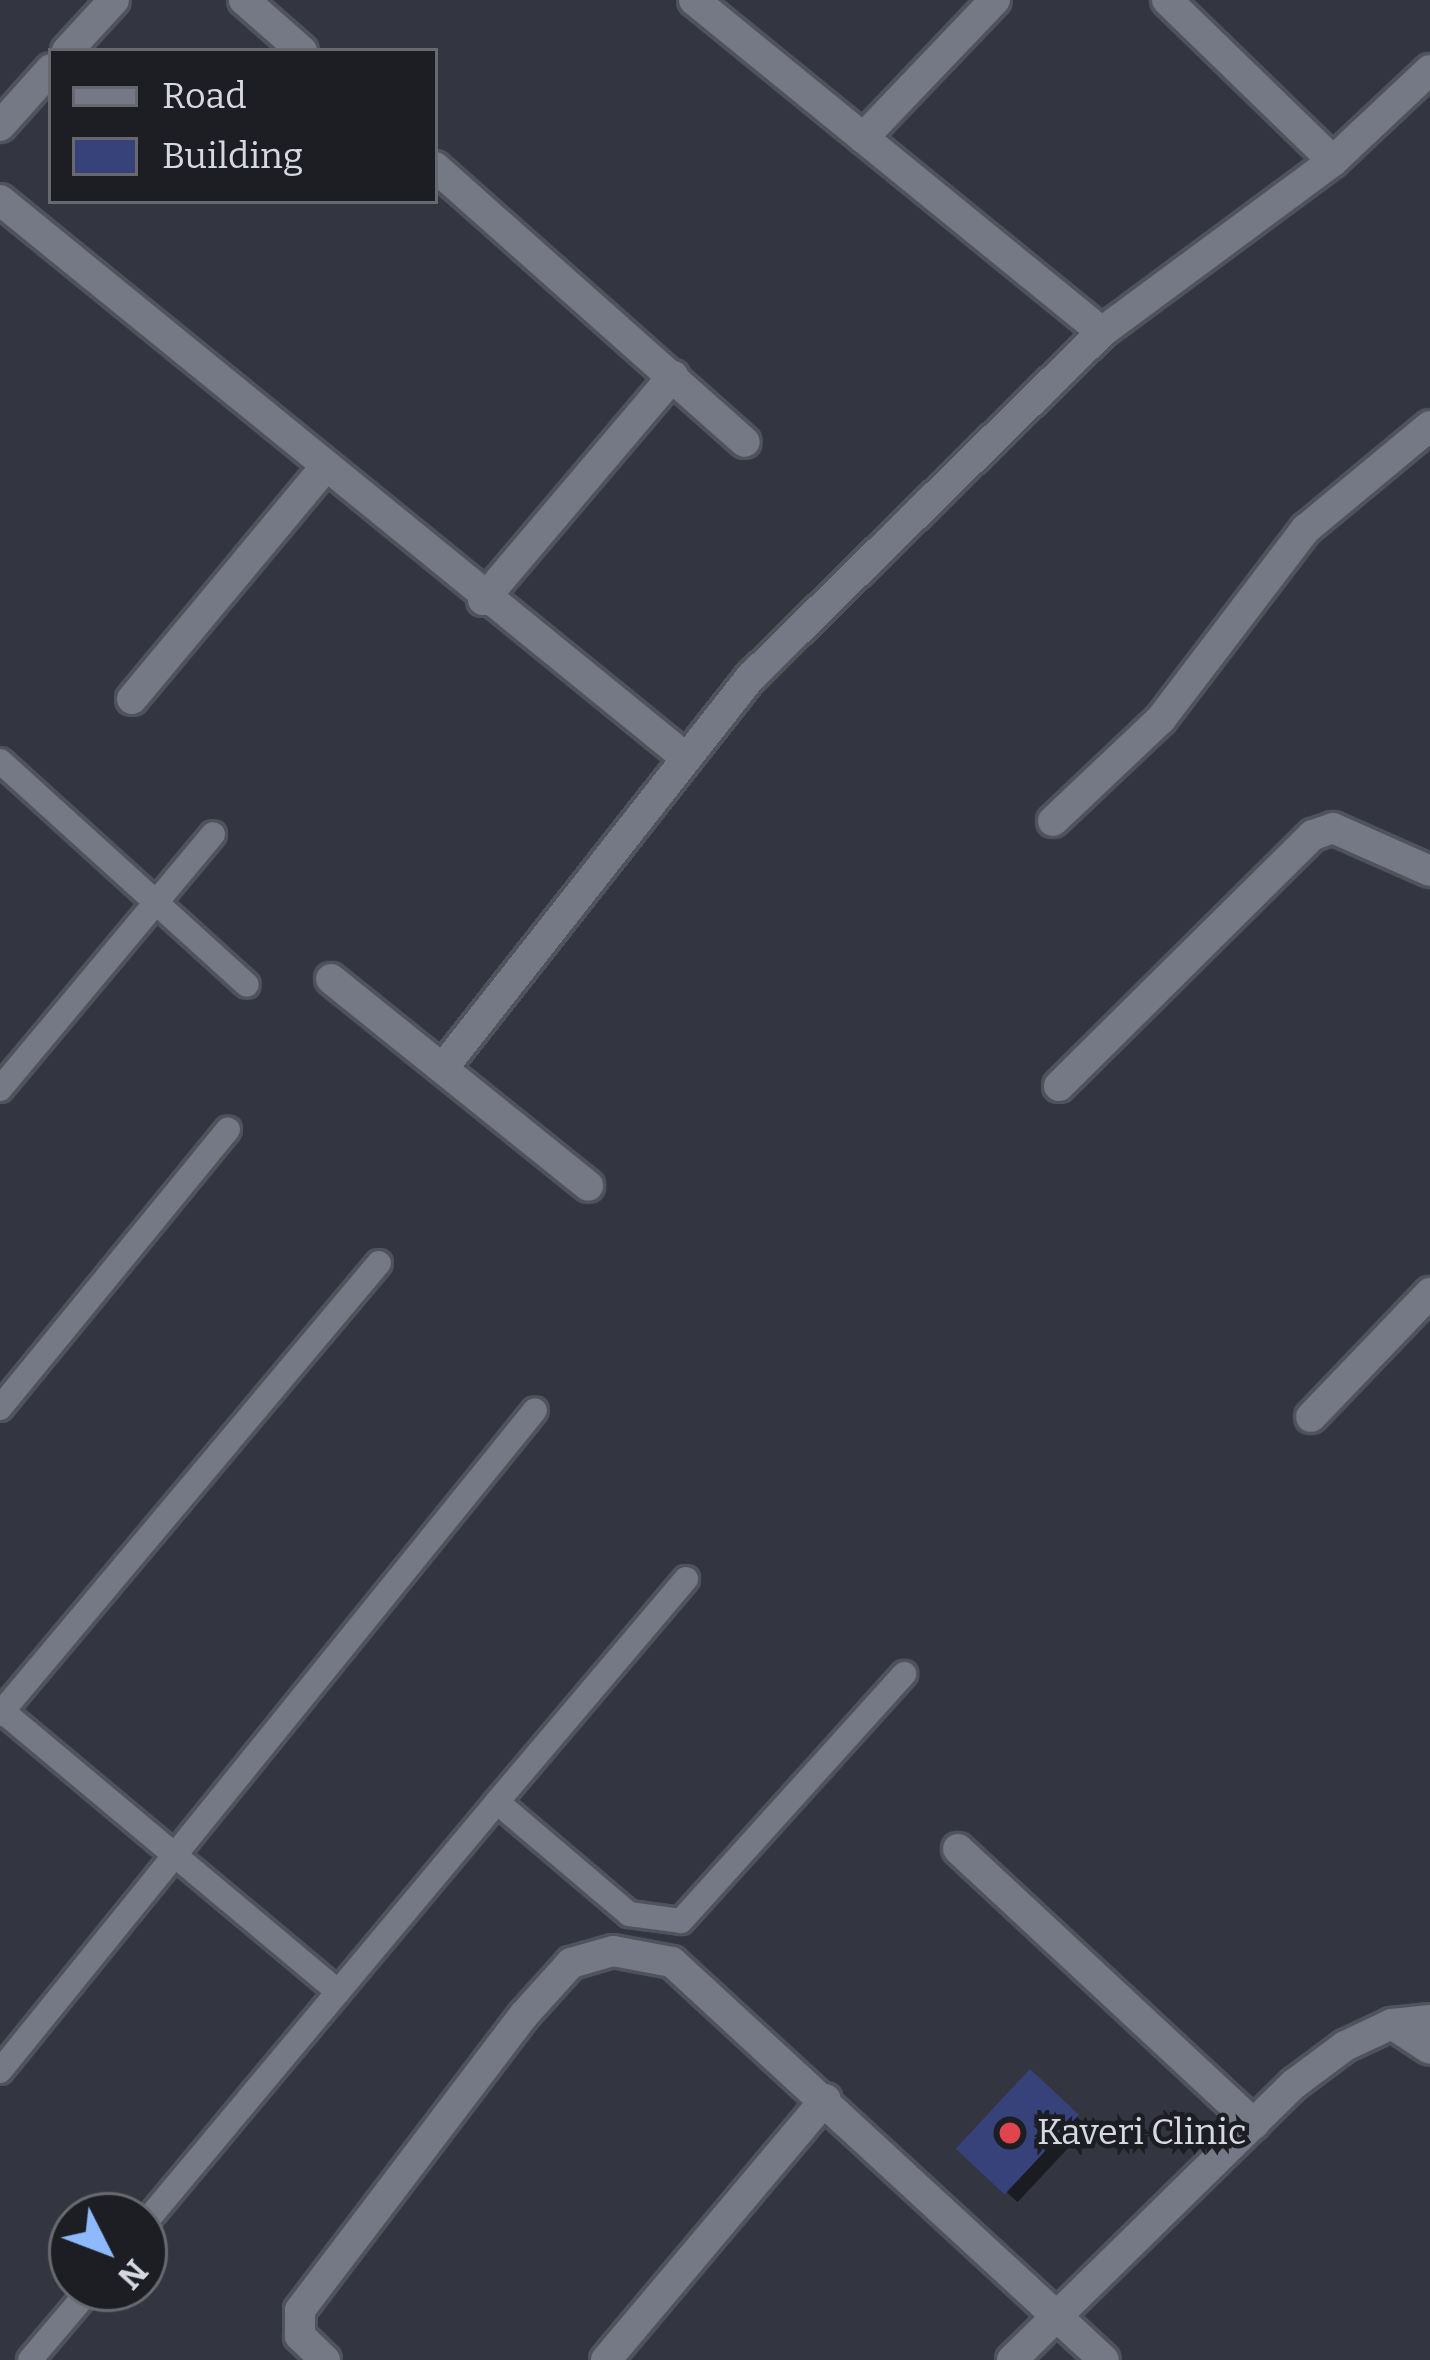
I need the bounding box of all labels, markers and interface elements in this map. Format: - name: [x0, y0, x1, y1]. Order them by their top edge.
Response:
- legend: [48, 48, 438, 204]
- text: Road: [162, 74, 247, 118]
- text: Building: [162, 134, 303, 178]
- place label: Kaveri Clinic: [1037, 2111, 1246, 2155]
- marker: Kaveri Clinic: [994, 2117, 1026, 2149]
- north arrow: [48, 2192, 168, 2312]
- text: N: [109, 2251, 156, 2297]

